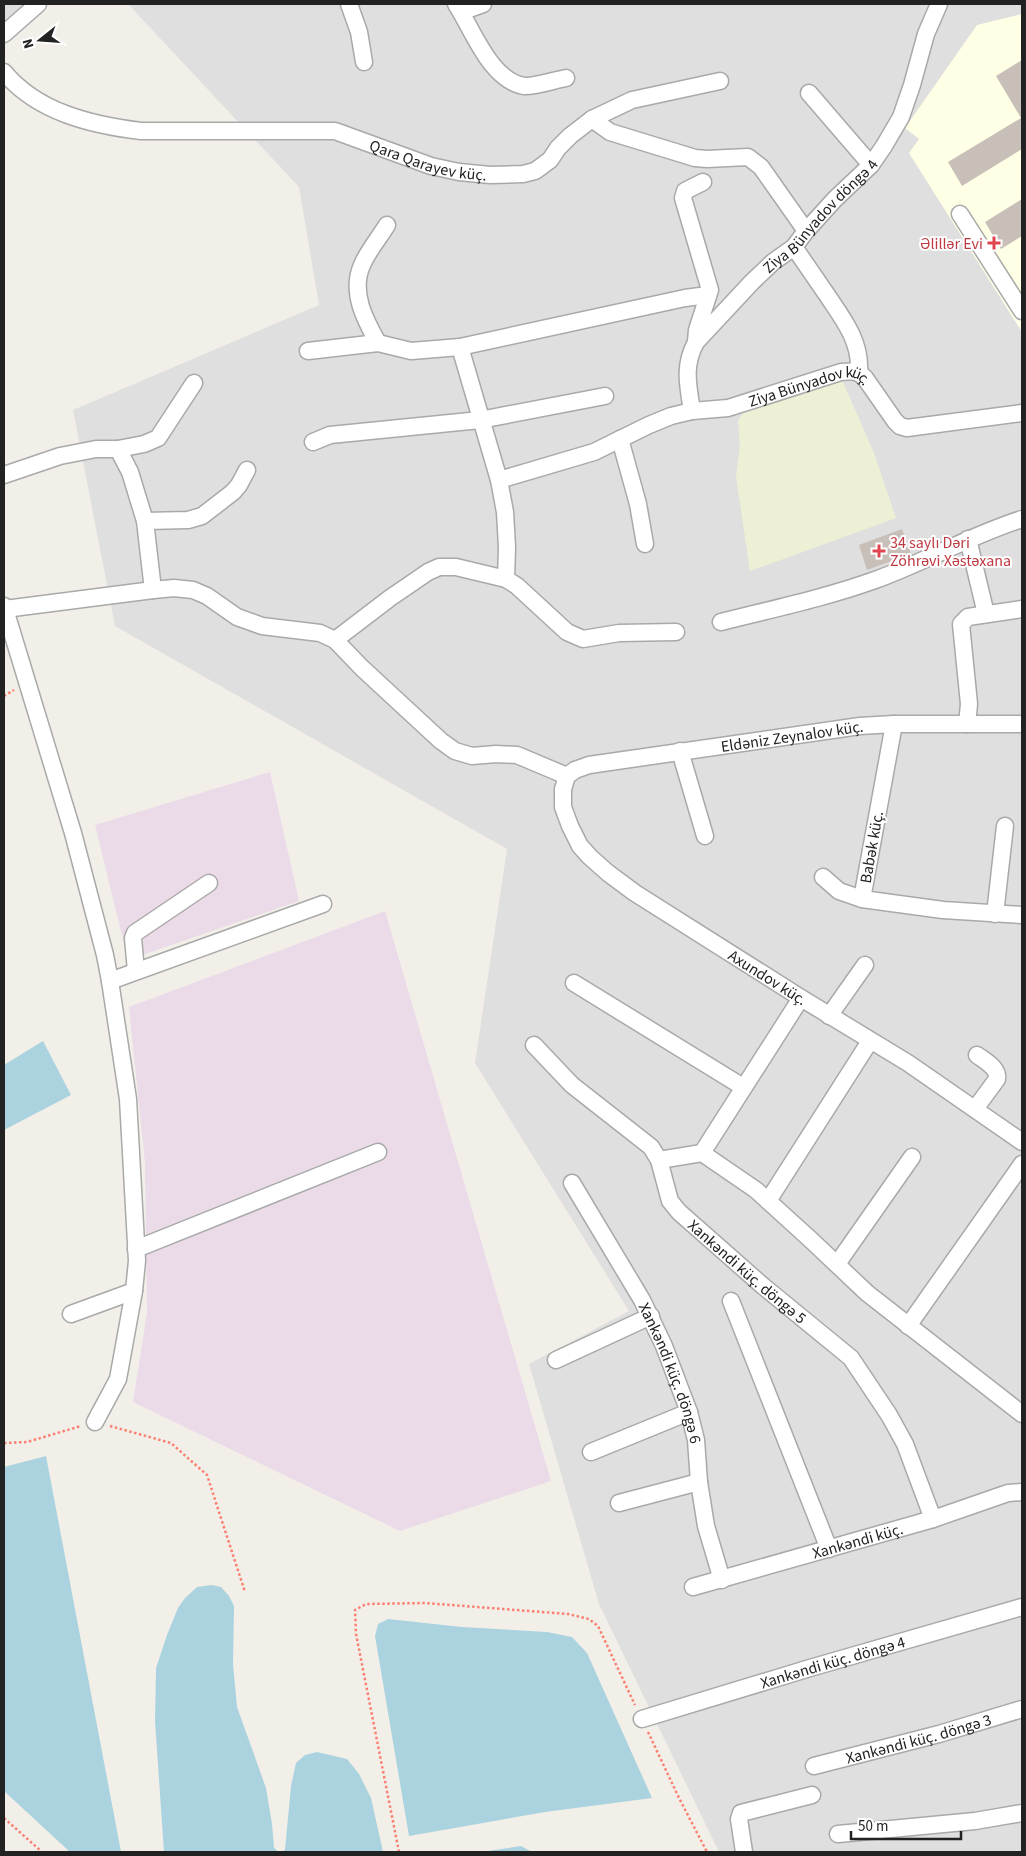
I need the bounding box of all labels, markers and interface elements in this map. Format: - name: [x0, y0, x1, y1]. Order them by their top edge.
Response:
- north arrow: [15, 15, 65, 65]
- text: N: [18, 36, 39, 51]
- street label: Qara Qarayev küç.: [366, 135, 488, 187]
- street label: Ziya Bünyadov döngə 4: [758, 155, 884, 278]
- place label: Əlillər Evi: [920, 233, 983, 255]
- marker: Əlillər Evi: [987, 236, 1001, 250]
- street label: Ziya Bünyadov küç.: [746, 361, 877, 413]
- place label: 34 saylı Dəri Zöhrəvi Xəstəxana: [890, 532, 1011, 572]
- marker: 34 saylı Dəri Zöhrəvi Xəstəxana: [872, 544, 886, 558]
- street label: Eldəniz Zeynalov küç.: [719, 716, 864, 758]
- street label: Babək küç.: [855, 809, 889, 885]
- street label: Axundov küç.: [724, 945, 811, 1011]
- street label: Xankəndi küç. döngə 5: [683, 1215, 811, 1329]
- street label: Xankəndi küç. döngə 6: [633, 1299, 706, 1446]
- street label: Xankəndi küç.: [810, 1518, 906, 1565]
- street label: Xankəndi küç. döngə 4: [758, 1631, 908, 1694]
- street label: Xankəndi küç. döngə 3: [843, 1709, 994, 1769]
- scale bar: [851, 1808, 961, 1840]
- text: 50 m: [858, 1816, 888, 1837]

